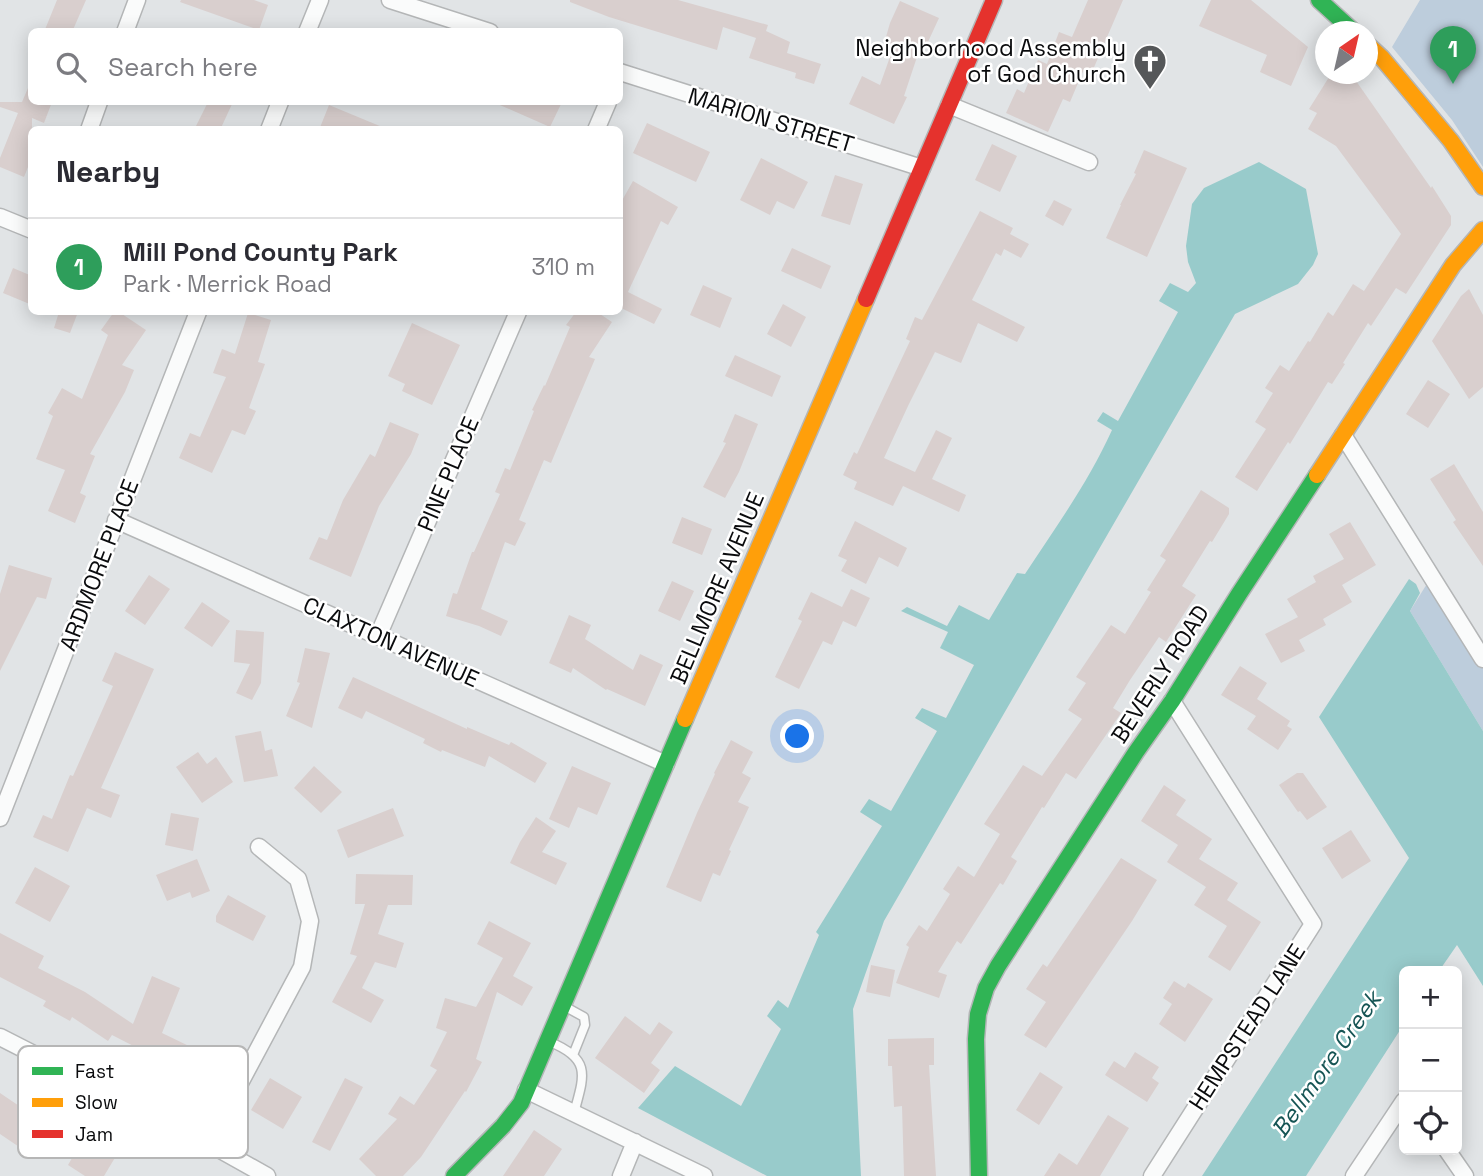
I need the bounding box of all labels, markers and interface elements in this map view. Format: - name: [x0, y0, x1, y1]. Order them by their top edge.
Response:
- north arrow: [1315, 21, 1378, 84]
- pin: 1: [1430, 26, 1476, 84]
- search box: [28, 28, 623, 105]
- place label: Neighborhood Assembly of God Church: [855, 33, 1126, 89]
- church icon: Neighborhood Assembly of God Church: [1131, 42, 1169, 91]
- icon: search: [52, 48, 90, 86]
- text: Search here: [108, 50, 258, 84]
- street label: MARION STREET: [684, 81, 858, 159]
- text: Nearby: [56, 152, 160, 191]
- text: Mill Pond County Park: [123, 235, 398, 269]
- text: 1: [74, 252, 84, 282]
- text: 310 m: [531, 252, 595, 282]
- text: Park · Merrick Road: [123, 269, 332, 299]
- street label: PINE PLACE: [410, 412, 486, 536]
- street label: ARDMORE PLACE: [53, 475, 145, 655]
- street label: BELLMORE AVENUE: [663, 487, 771, 689]
- street label: CLAXTON AVENUE: [298, 590, 484, 694]
- street label: BEVERLY ROAD: [1104, 599, 1216, 749]
- your location: [780, 719, 814, 753]
- street label: HEMPSTEAD LANE: [1182, 938, 1312, 1116]
- map controls: [1399, 966, 1462, 1155]
- button: +: [1399, 966, 1462, 1029]
- water label: Bellmore Creek: [1264, 982, 1390, 1143]
- button: −: [1399, 1029, 1462, 1092]
- legend: [18, 1046, 248, 1158]
- text: Fast: [75, 1059, 115, 1084]
- text: Slow: [75, 1090, 118, 1115]
- button: locate: [1399, 1092, 1462, 1155]
- text: Jam: [75, 1122, 113, 1147]

